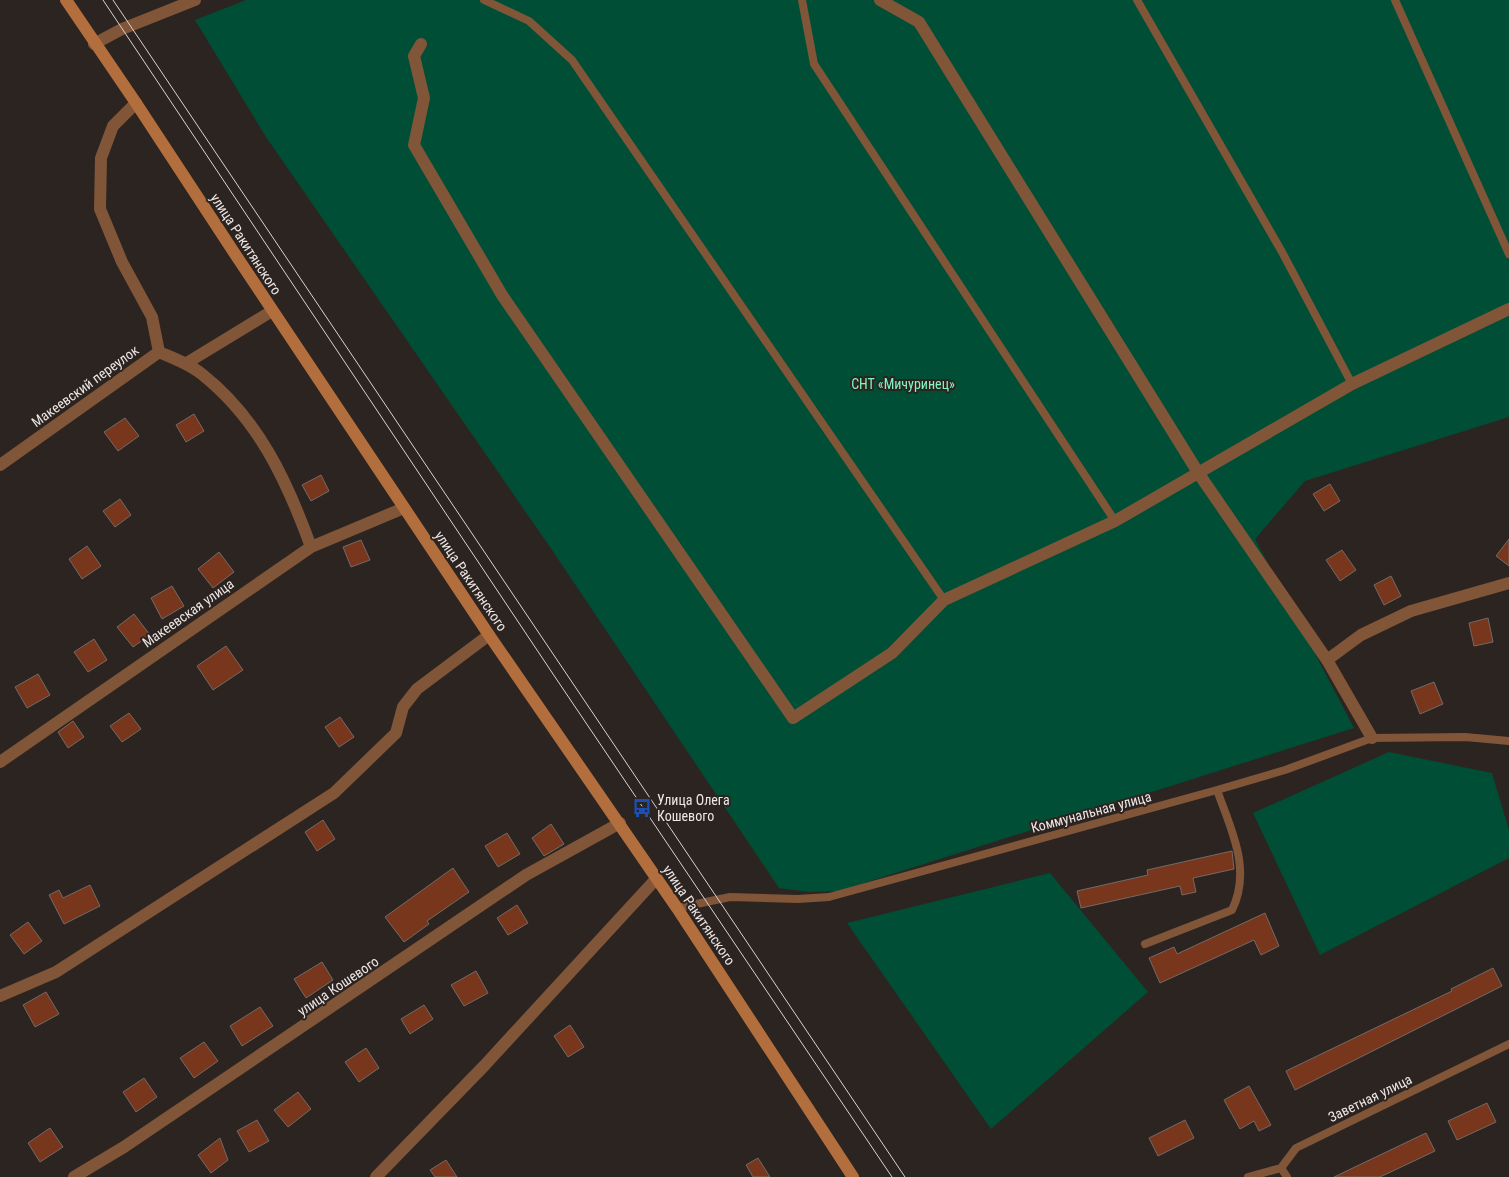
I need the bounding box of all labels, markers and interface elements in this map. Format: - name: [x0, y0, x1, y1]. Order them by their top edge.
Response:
- street label: улица Ракитянского: [207, 190, 285, 298]
- street label: Макеевский переулок: [28, 342, 142, 430]
- park label: СНТ «Мичуринец»: [851, 376, 955, 392]
- street label: улица Ракитянского: [432, 528, 510, 634]
- street label: Макеевская улица: [139, 576, 237, 650]
- street label: Коммунальная улица: [1029, 788, 1153, 836]
- place label: Улица Олега Кошевого: [657, 792, 730, 824]
- bus stop icon: Улица Олега Кошевого: [631, 797, 653, 819]
- street label: улица Ракитянского: [660, 862, 738, 968]
- street label: улица Кошевого: [294, 953, 382, 1019]
- street label: Заветная улица: [1326, 1071, 1414, 1125]

